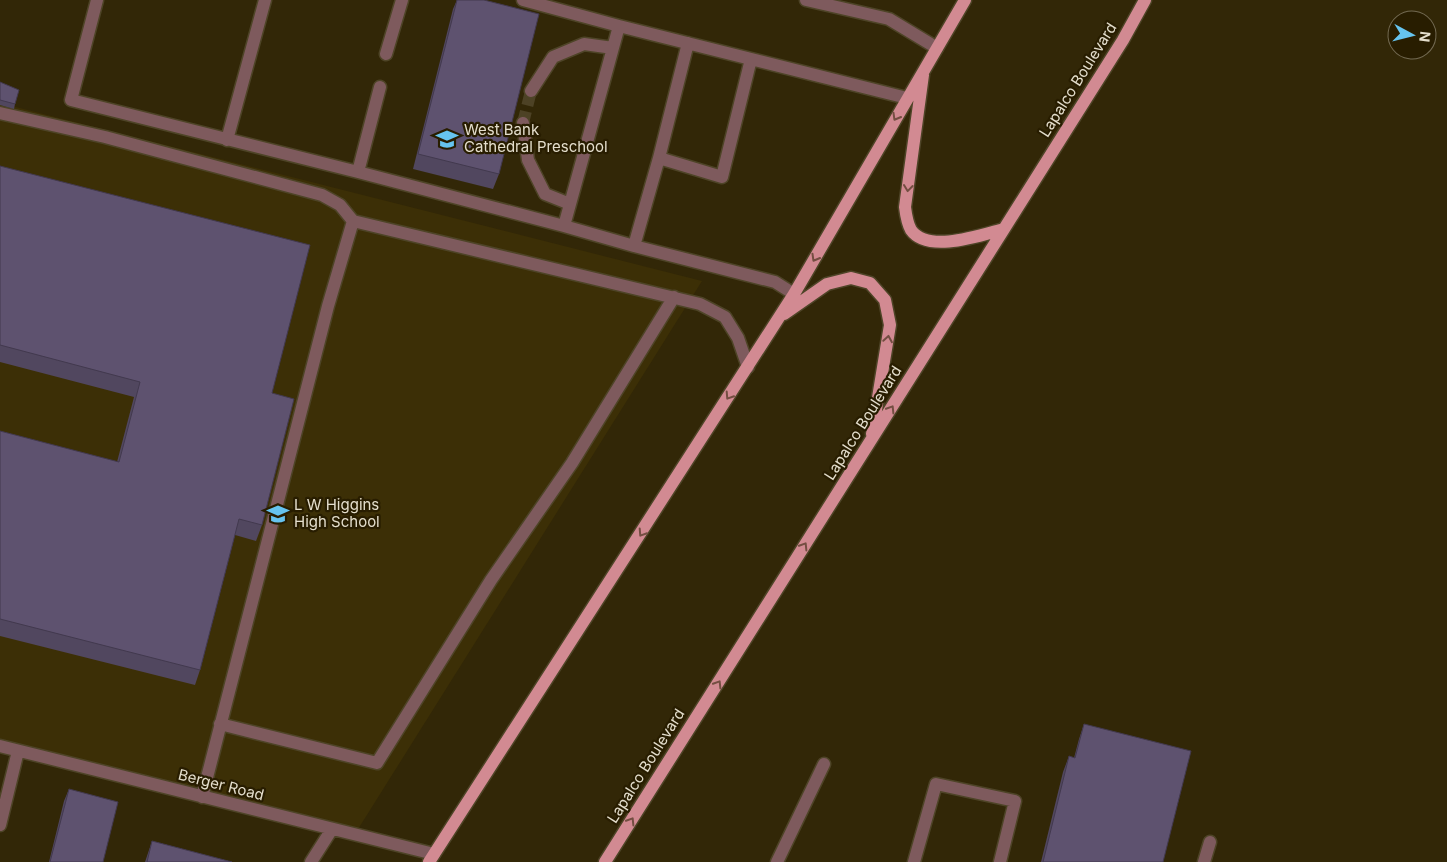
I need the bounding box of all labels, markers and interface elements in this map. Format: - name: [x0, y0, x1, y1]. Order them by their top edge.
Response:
- north arrow: [1387, 10, 1437, 60]
- street label: Lapalco Boulevard: [1035, 19, 1120, 140]
- text: N: [1416, 30, 1434, 43]
- one-way arrow: [892, 112, 902, 121]
- place label: West Bank Cathedral Preschool: [464, 120, 608, 156]
- school or university icon: West Bank Cathedral Preschool: [434, 126, 460, 152]
- one-way arrow: [903, 184, 914, 192]
- one-way arrow: [811, 253, 821, 262]
- one-way arrow: [883, 335, 893, 344]
- street label: Lapalco Boulevard: [820, 362, 905, 483]
- one-way arrow: [726, 391, 736, 400]
- one-way arrow: [885, 405, 894, 414]
- place label: L W Higgins High School: [294, 495, 380, 531]
- school or university icon: L W Higgins High School: [265, 501, 291, 527]
- one-way arrow: [638, 528, 648, 537]
- one-way arrow: [798, 543, 808, 552]
- one-way arrow: [711, 680, 721, 689]
- street label: Lapalco Boulevard: [603, 705, 688, 826]
- street label: Berger Road: [176, 765, 266, 804]
- one-way arrow: [624, 817, 634, 826]

